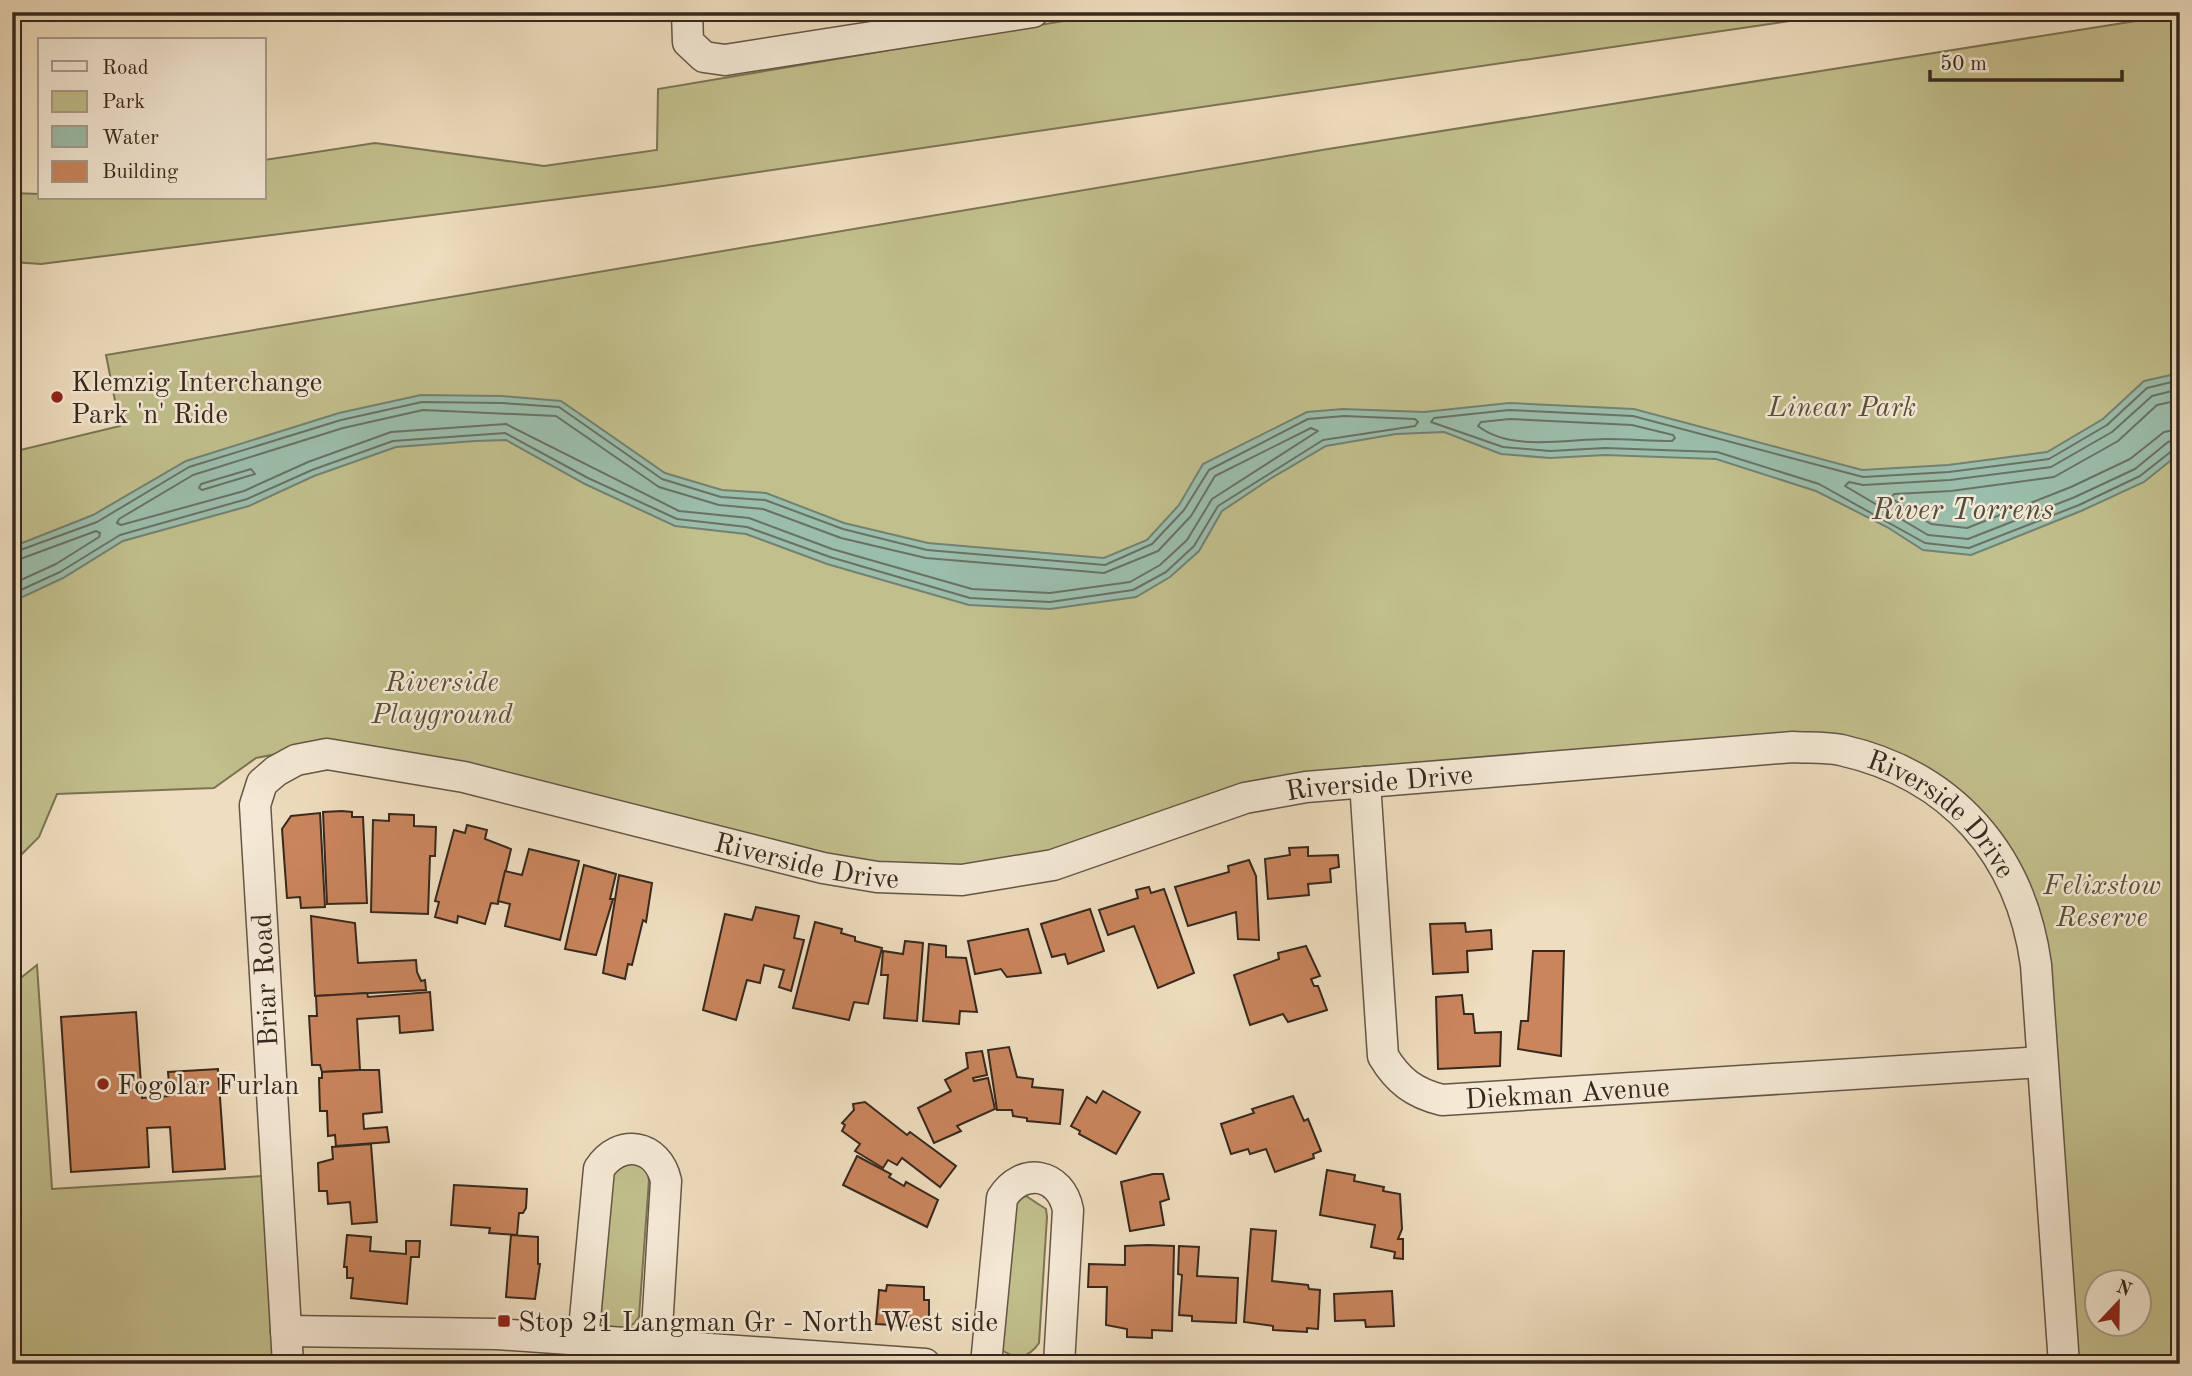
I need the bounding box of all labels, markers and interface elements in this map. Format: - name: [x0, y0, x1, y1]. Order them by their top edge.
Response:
- legend: [38, 38, 266, 200]
- scale bar: [1930, 38, 2122, 82]
- text: 50 m: [1940, 54, 1987, 75]
- text: Road: [102, 58, 149, 79]
- text: Park: [102, 92, 145, 113]
- text: Water: [102, 128, 159, 149]
- text: Building: [102, 162, 179, 183]
- place label: Klemzig Interchange Park 'n' Ride: [71, 370, 322, 430]
- marker: Klemzig Interchange Park 'n' Ride: [49, 389, 65, 405]
- park label: Linear Park: [1767, 395, 1916, 423]
- water label: River Torrens: [1871, 496, 2054, 526]
- park label: Riverside Playground: [370, 670, 513, 730]
- street label: Riverside Drive: [1863, 747, 2019, 883]
- street label: Riverside Drive: [1284, 762, 1474, 807]
- street label: Riverside Drive: [711, 830, 899, 895]
- park label: Felixstow Reserve: [2042, 873, 2161, 933]
- street label: Briar Road: [250, 912, 284, 1047]
- place label: Fogolar Furlan: [117, 1073, 299, 1101]
- street label: Diekman Avenue: [1464, 1075, 1671, 1116]
- marker: Fogolar Furlan: [95, 1076, 111, 1092]
- north arrow: [2084, 1268, 2154, 1338]
- text: N: [2113, 1278, 2134, 1301]
- place label: Stop 21 Langman Gr - North West side: [518, 1310, 998, 1338]
- marker: Stop 21 Langman Gr - North West side: [496, 1313, 512, 1329]

